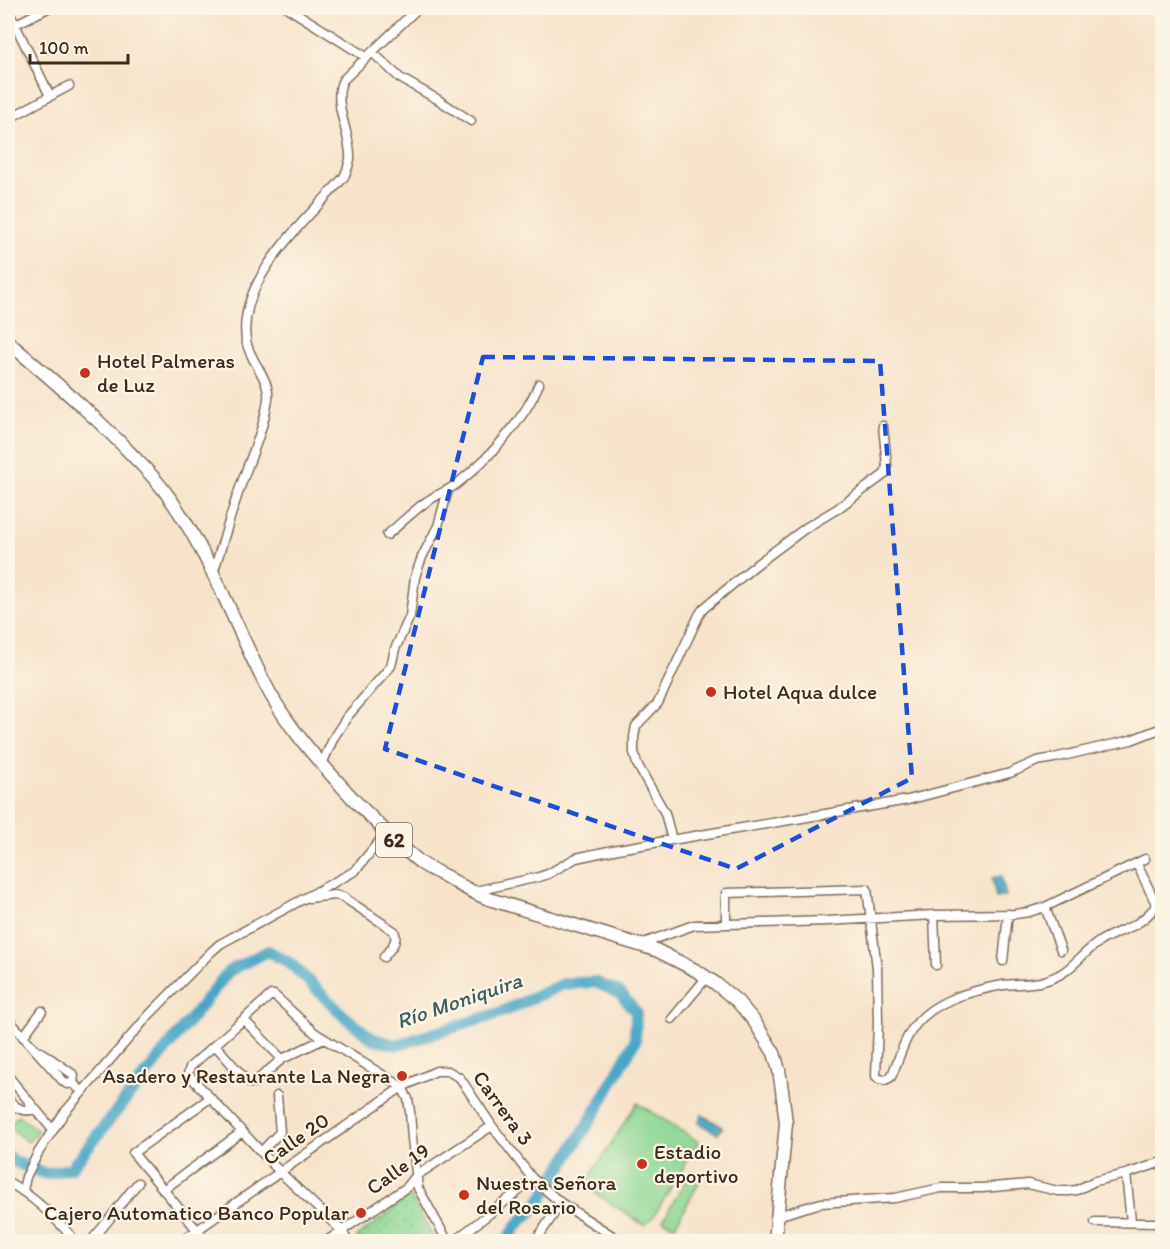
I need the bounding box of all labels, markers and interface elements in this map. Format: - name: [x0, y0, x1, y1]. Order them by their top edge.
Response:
- scale bar: [30, 27, 128, 65]
- text: 100 m: [39, 37, 89, 59]
- place label: Hotel Palmeras de Luz: [97, 348, 235, 397]
- marker: Hotel Palmeras de Luz: [78, 366, 92, 380]
- place label: Hotel Aqua dulce: [723, 679, 877, 704]
- marker: Hotel Aqua dulce: [704, 685, 718, 699]
- road number: 62: [376, 823, 412, 857]
- water label: Río Moniquira: [393, 966, 526, 1035]
- place label: Asadero y Restaurante La Negra: [102, 1063, 390, 1088]
- street label: Carrera 3: [468, 1066, 539, 1150]
- marker: Asadero y Restaurante La Negra: [395, 1069, 409, 1083]
- street label: Calle 20: [258, 1107, 334, 1170]
- street label: Calle 19: [361, 1137, 434, 1200]
- place label: Estadio deportivo: [654, 1139, 739, 1188]
- marker: Estadio deportivo: [635, 1157, 649, 1171]
- place label: Nuestra Señora del Rosario: [476, 1170, 617, 1219]
- marker: Nuestra Señora del Rosario: [457, 1188, 471, 1202]
- place label: Cajero Automatico Banco Popular: [44, 1200, 349, 1225]
- marker: Cajero Automatico Banco Popular: [354, 1206, 368, 1220]

